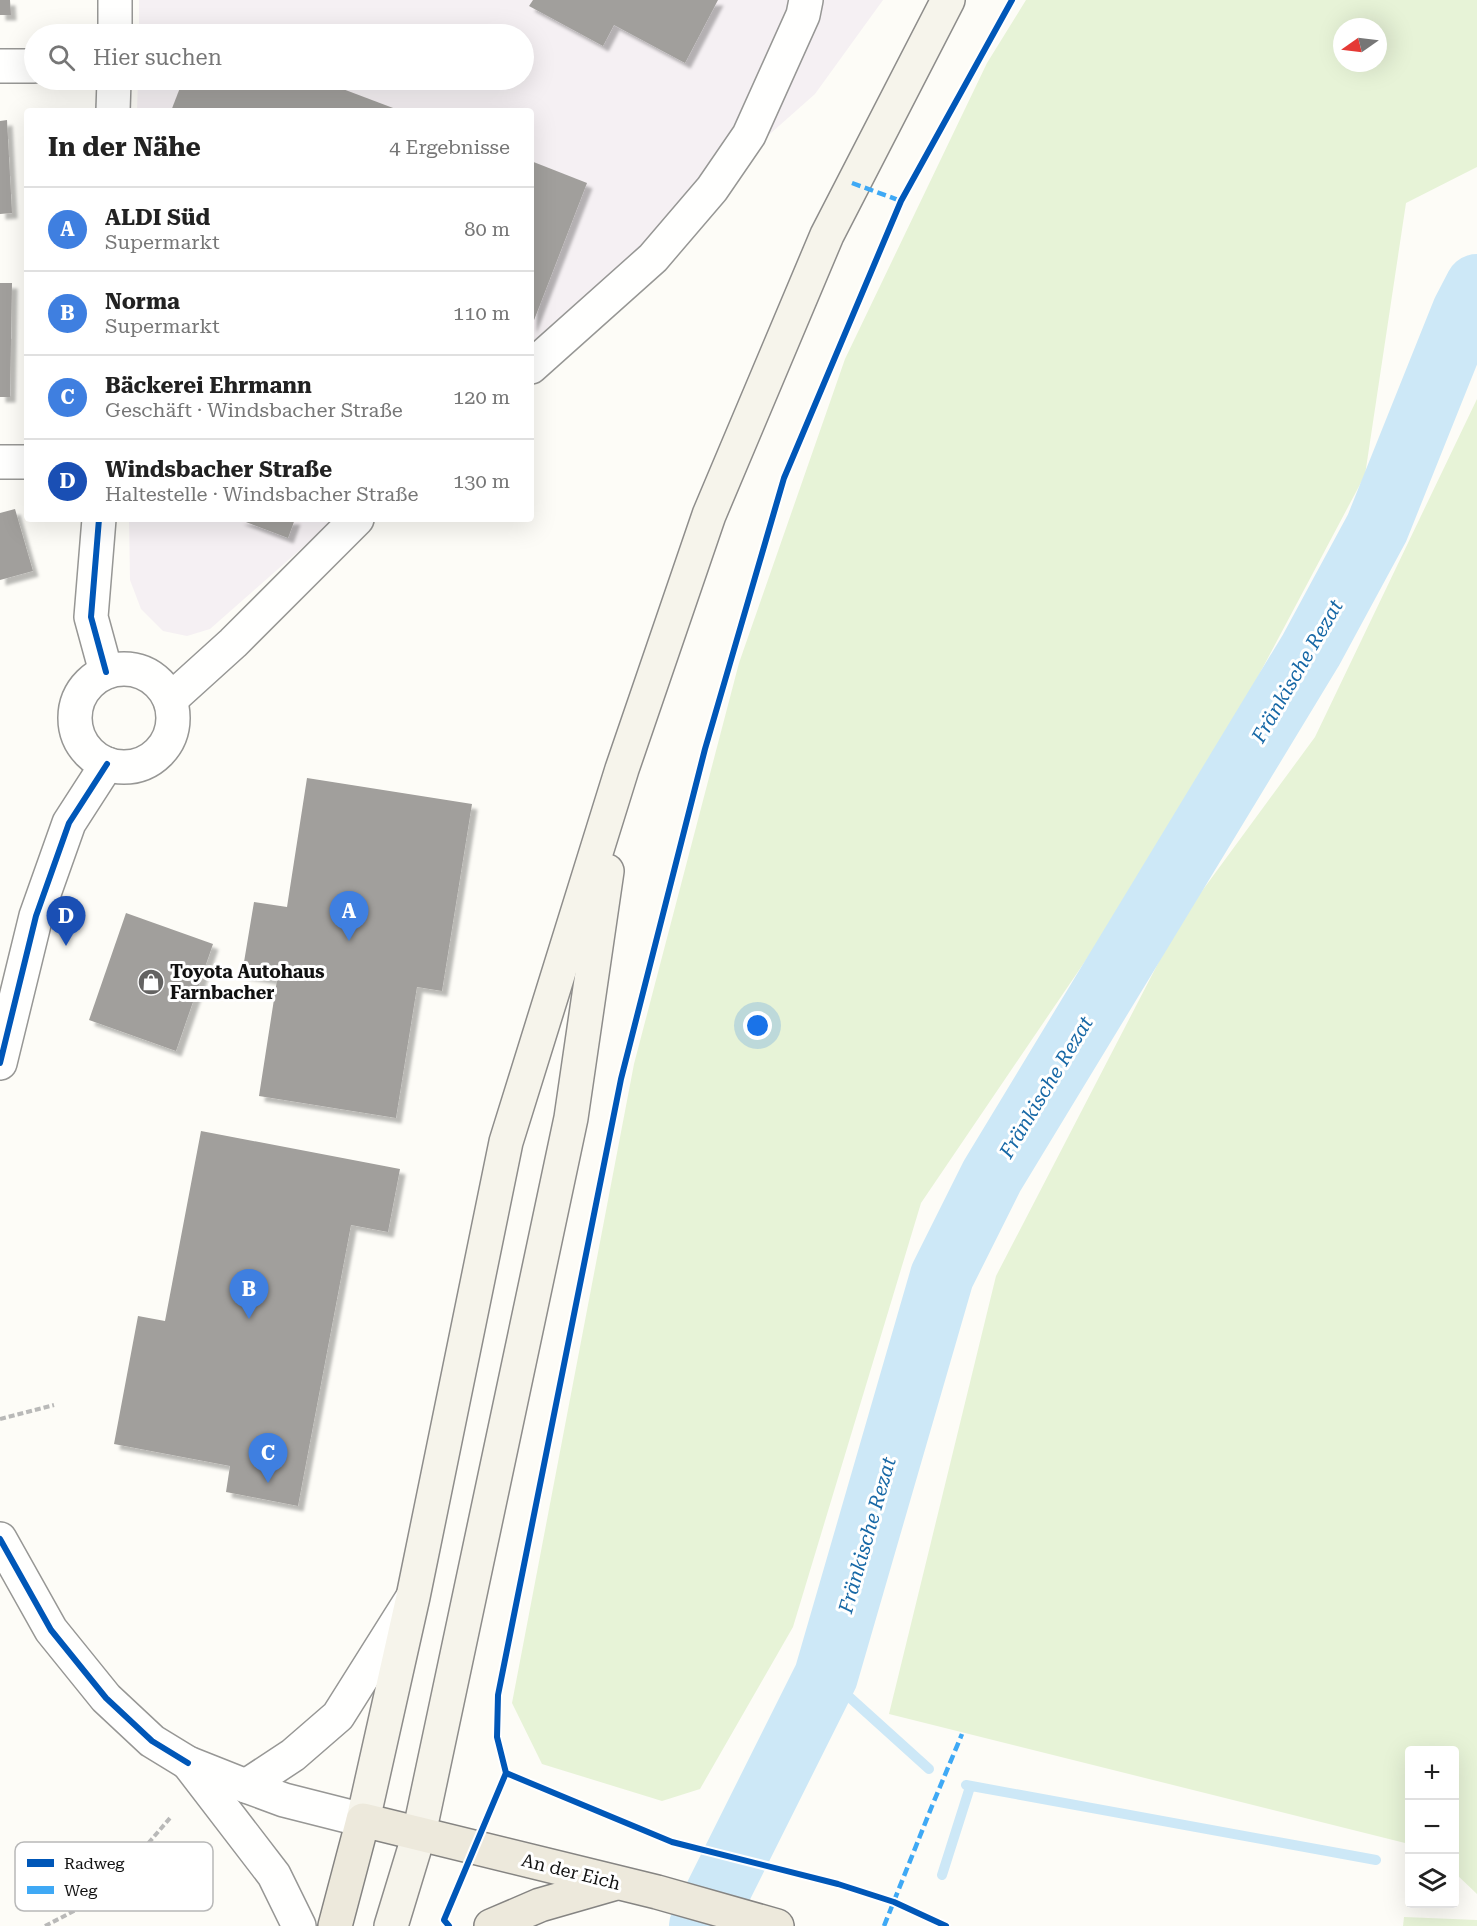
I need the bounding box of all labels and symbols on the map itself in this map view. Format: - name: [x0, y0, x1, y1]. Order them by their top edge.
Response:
- north arrow: [1333, 18, 1387, 72]
- water label: Fränkische Rezat: [1246, 595, 1348, 748]
- pin: A: [330, 892, 368, 941]
- pin: D: [46, 896, 86, 946]
- place label: Toyota Autohaus Farnbacher: [170, 961, 325, 1003]
- shop icon: Toyota Autohaus Farnbacher: [136, 967, 166, 997]
- your location: [743, 1011, 772, 1040]
- water label: Fränkische Rezat: [994, 1011, 1098, 1163]
- pin: B: [230, 1270, 268, 1319]
- pin: C: [248, 1434, 288, 1483]
- water label: Fränkische Rezat: [833, 1454, 901, 1617]
- legend: [15, 1842, 213, 1911]
- street label: An der Eich: [520, 1849, 623, 1894]
- text: Radweg: [64, 1854, 125, 1873]
- text: Weg: [64, 1881, 98, 1900]

